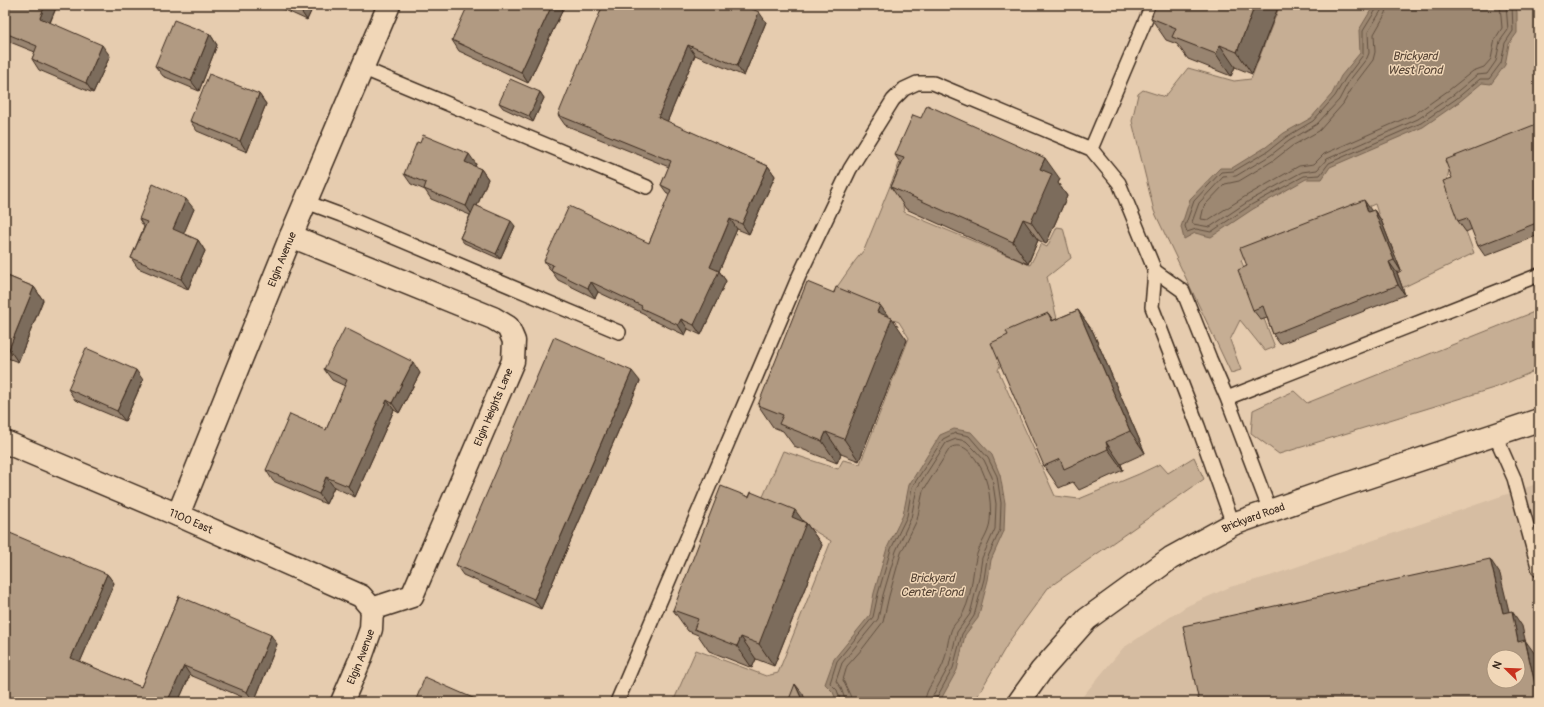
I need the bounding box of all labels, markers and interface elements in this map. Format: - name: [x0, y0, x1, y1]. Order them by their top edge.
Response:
- water label: Brickyard West Pond: [1388, 49, 1444, 78]
- street label: Elgin Avenue: [265, 229, 299, 289]
- street label: Elgin Heights Lane: [471, 366, 516, 448]
- street label: Brickyard Road: [1219, 500, 1287, 536]
- street label: 1100 East: [167, 506, 215, 537]
- water label: Brickyard Center Pond: [900, 571, 966, 600]
- street label: Elgin Avenue: [344, 627, 378, 686]
- north arrow: [1486, 649, 1526, 689]
- text: N: [1490, 659, 1505, 671]

